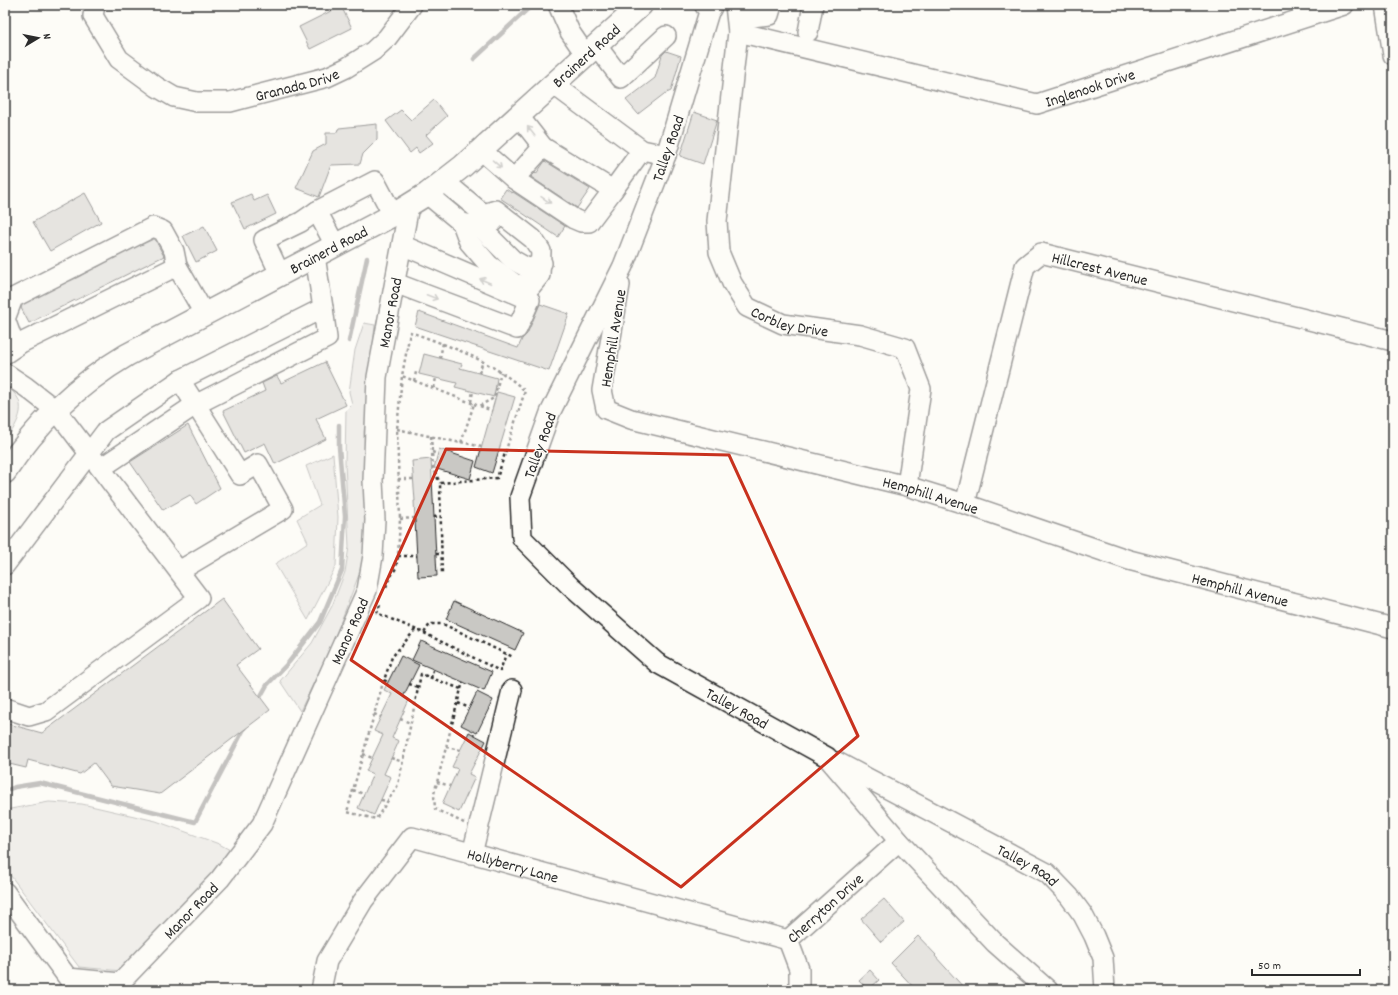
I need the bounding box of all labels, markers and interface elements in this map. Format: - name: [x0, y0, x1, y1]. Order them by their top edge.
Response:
- north arrow: [18, 18, 58, 58]
- street label: Brainerd Road: [548, 20, 627, 94]
- text: N: [38, 33, 54, 41]
- street label: Granada Drive: [253, 64, 344, 109]
- street label: Inglenook Drive: [1043, 64, 1138, 115]
- street label: Talley Road: [647, 113, 691, 185]
- one-way arrow: [526, 126, 535, 137]
- one-way arrow: [492, 160, 503, 169]
- one-way arrow: [540, 197, 552, 205]
- street label: Brainerd Road: [286, 221, 373, 281]
- street label: Hillcrest Avenue: [1049, 247, 1150, 293]
- street label: Manor Road: [374, 276, 409, 350]
- one-way arrow: [479, 277, 491, 284]
- street label: Hemphill Avenue: [595, 288, 634, 389]
- one-way arrow: [425, 294, 438, 301]
- street label: Corbley Drive: [746, 301, 830, 344]
- street label: Talley Road: [519, 410, 564, 482]
- street label: Hemphill Avenue: [880, 471, 981, 522]
- street label: Hemphill Avenue: [1189, 568, 1291, 615]
- street label: Manor Road: [326, 595, 376, 669]
- street label: Talley Road: [701, 683, 772, 736]
- street label: Talley Road: [992, 839, 1063, 893]
- street label: Hollyberry Lane: [464, 844, 561, 891]
- street label: Cherryton Drive: [783, 869, 870, 950]
- street label: Manor Road: [159, 878, 225, 945]
- scale bar: [1252, 951, 1360, 977]
- text: 50 m: [1258, 958, 1281, 975]

